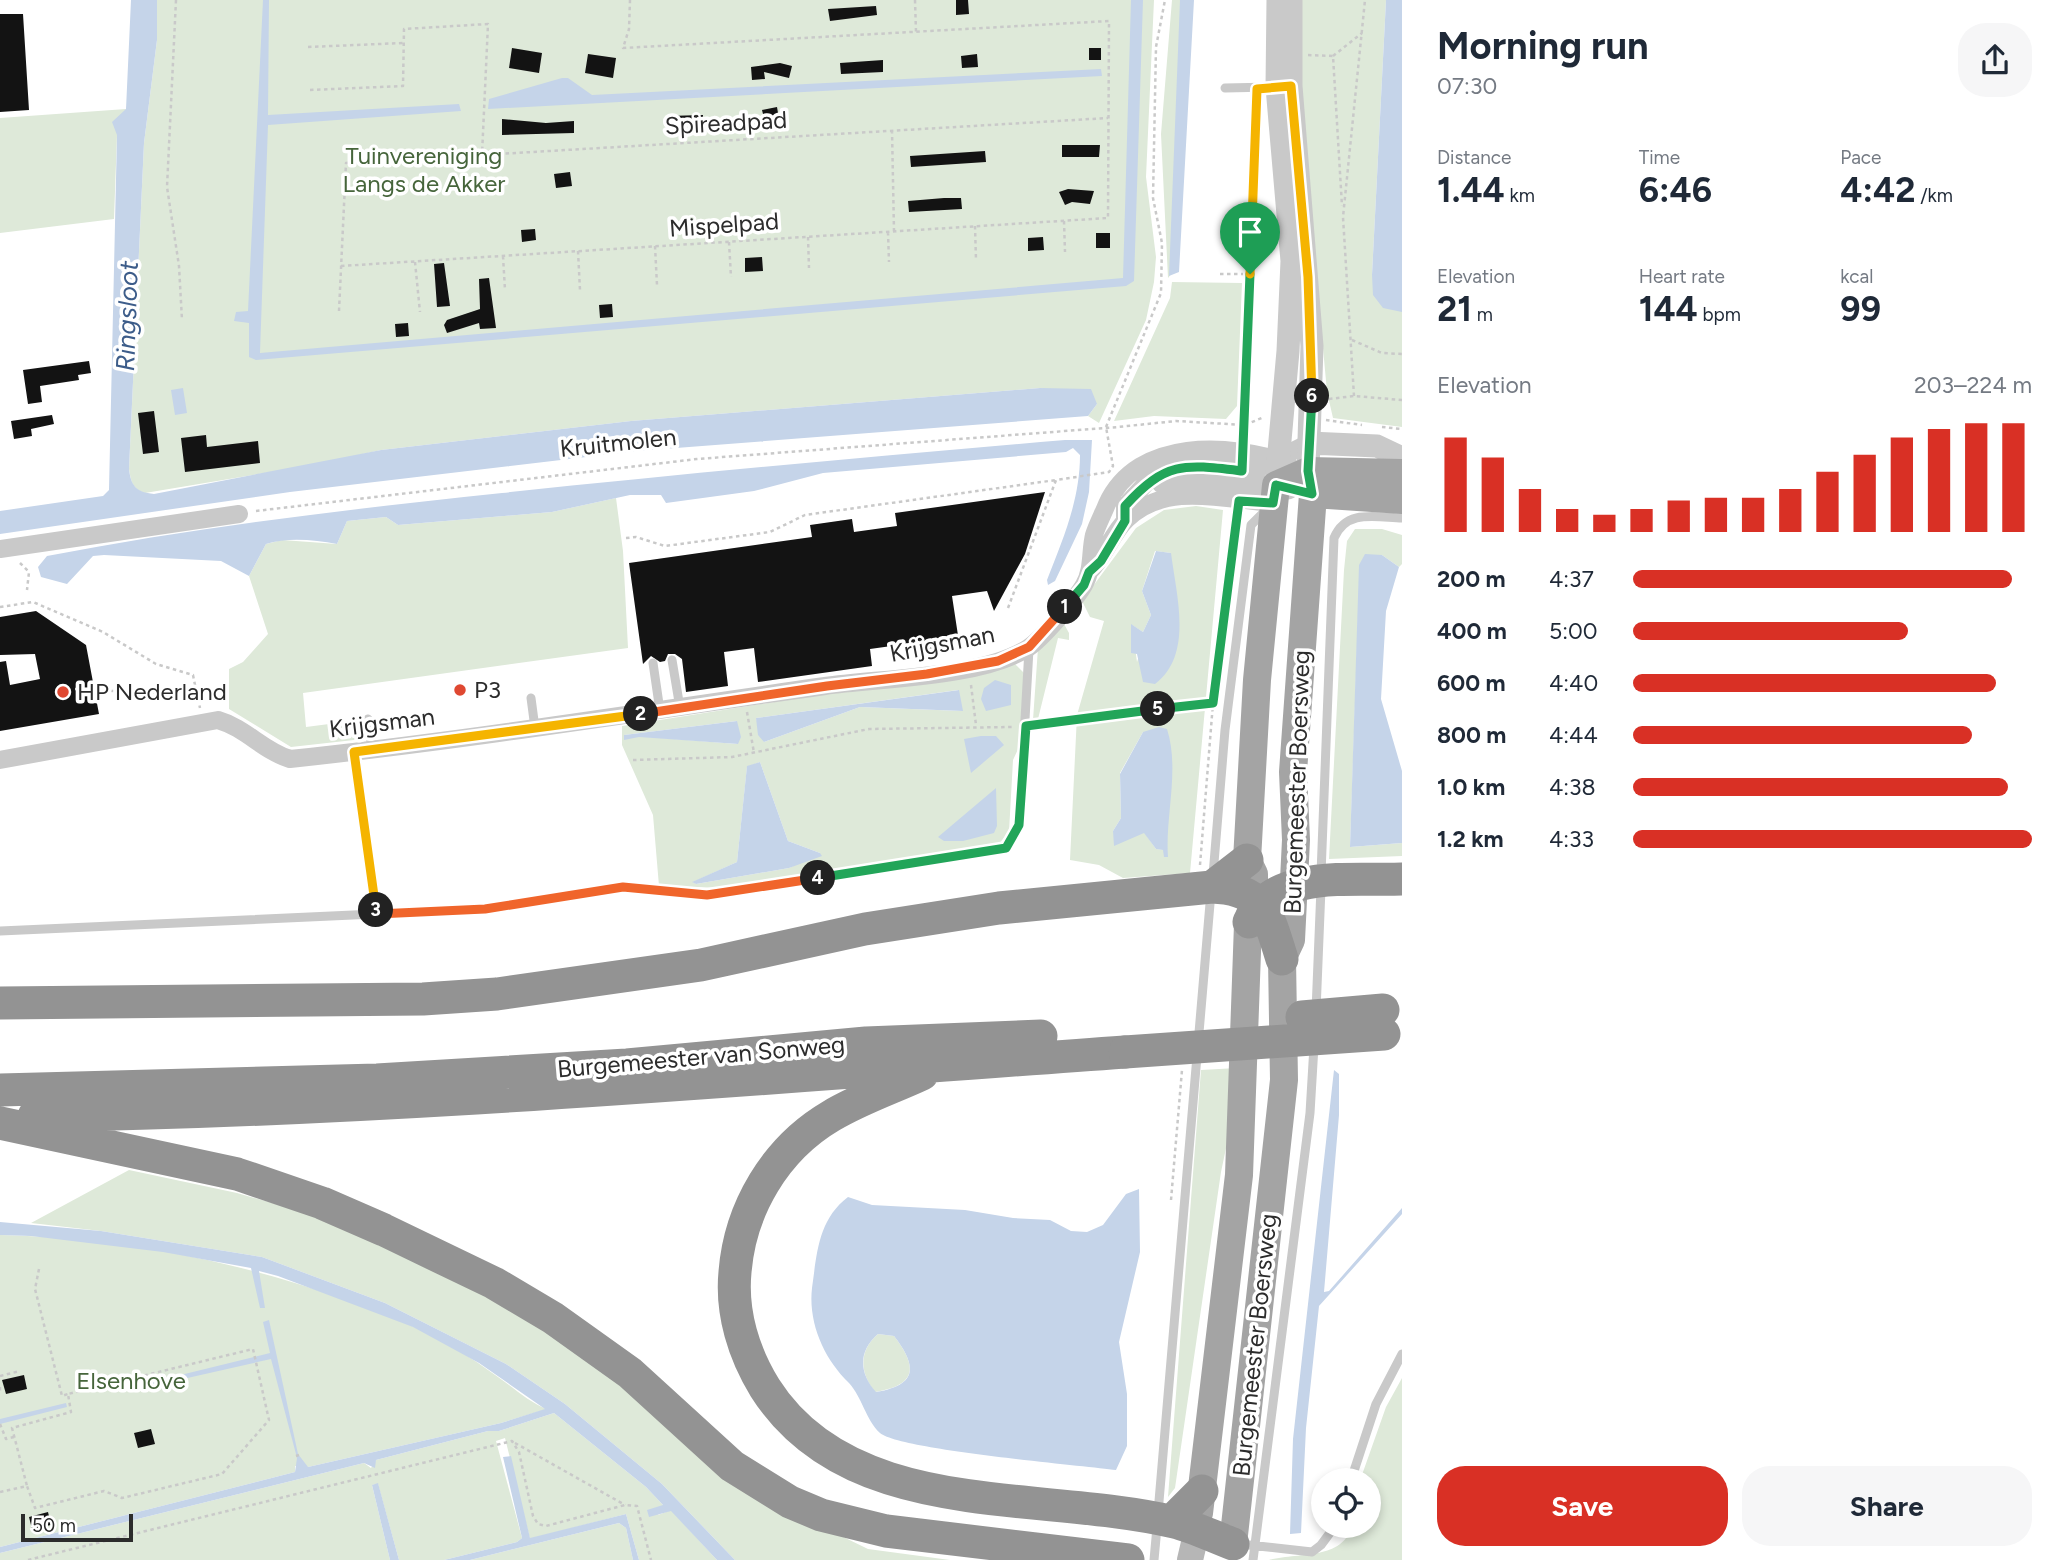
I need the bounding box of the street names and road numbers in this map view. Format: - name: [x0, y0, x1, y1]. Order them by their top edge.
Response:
- street label: Spireadpad: [664, 105, 788, 140]
- street label: Mispelpad: [668, 206, 780, 243]
- street label: Kruitmolen: [558, 422, 678, 463]
- street label: Krijgsman: [887, 619, 997, 668]
- street label: Burgemeester Boersweg: [1277, 650, 1316, 914]
- street label: Krijgsman: [328, 702, 436, 743]
- street label: Burgemeester van Sonweg: [556, 1029, 846, 1084]
- street label: Burgemeester Boersweg: [1226, 1212, 1283, 1478]

